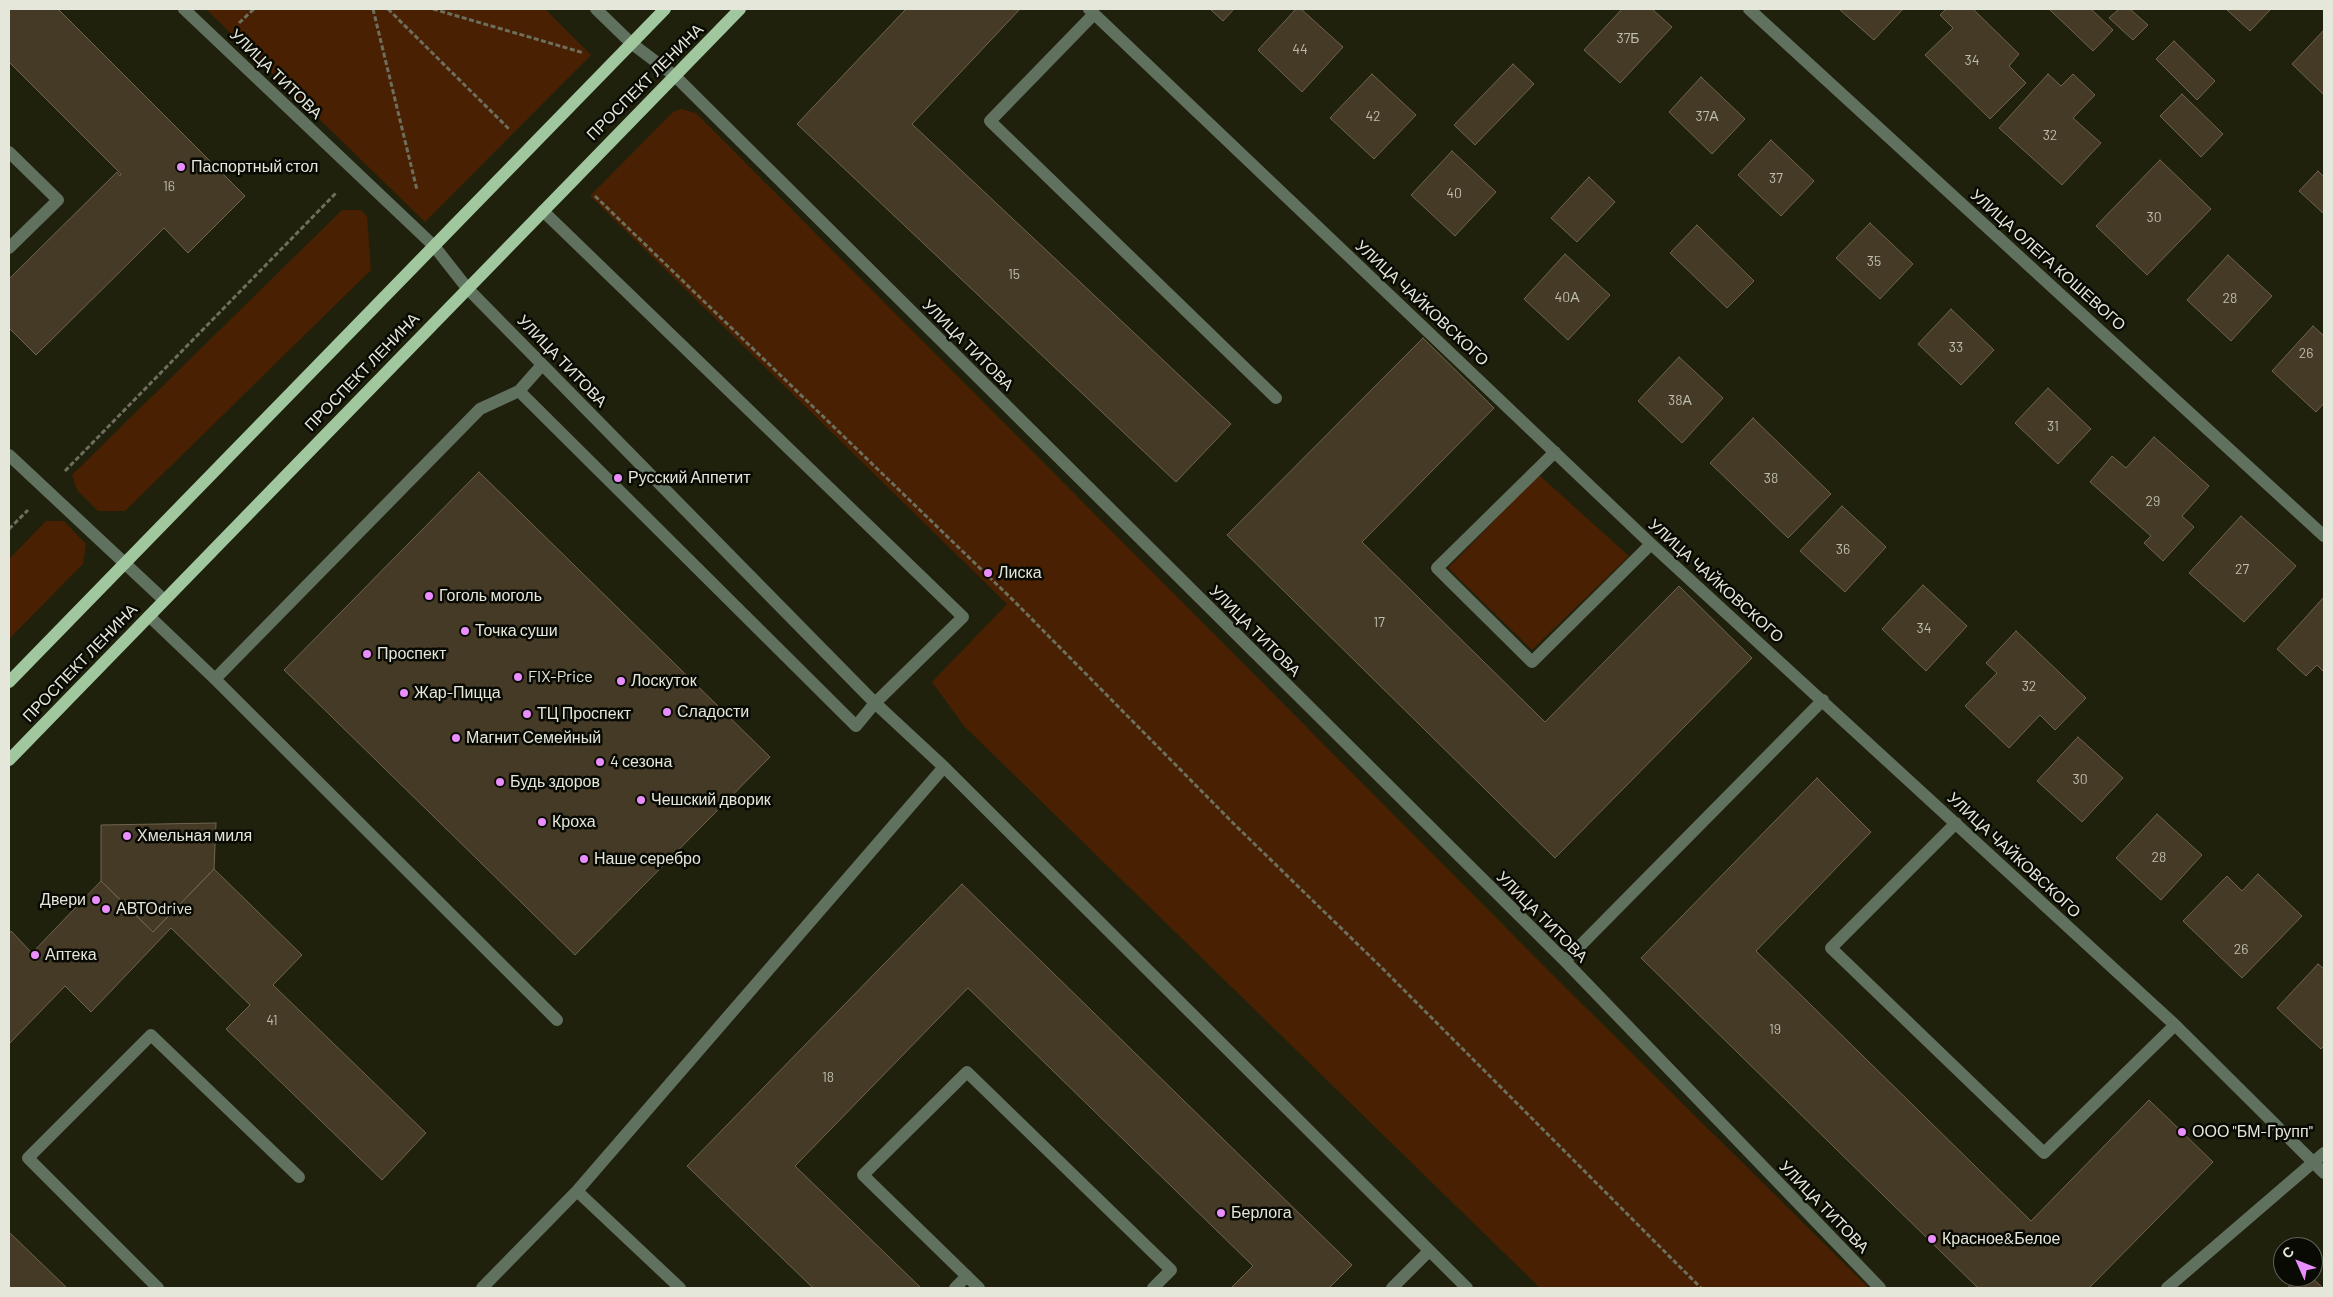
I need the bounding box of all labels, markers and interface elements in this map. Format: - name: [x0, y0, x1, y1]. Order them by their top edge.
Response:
- street label: ПРОСПЕКТ ЛЕНИНА: [583, 20, 707, 144]
- street label: УЛИЦА ТИТОВА: [226, 25, 326, 123]
- house number: 37Б: [1616, 30, 1640, 46]
- house number: 44: [1292, 41, 1308, 57]
- house number: 34: [1965, 52, 1979, 68]
- house number: 42: [1365, 108, 1381, 124]
- house number: 37А: [1695, 108, 1719, 124]
- house number: 32: [2043, 127, 2057, 143]
- place label: Паспортный стол: [191, 157, 318, 177]
- marker: Паспортный стол: [175, 161, 187, 173]
- house number: 37: [1769, 170, 1783, 186]
- house number: 16: [163, 178, 175, 194]
- house number: 40: [1446, 185, 1462, 201]
- street label: УЛИЦА ОЛЕГА КОШЕВОГО: [1967, 185, 2129, 335]
- house number: 30: [2146, 209, 2162, 225]
- street label: УЛИЦА ЧАЙКОВСКОГО: [1351, 236, 1493, 370]
- house number: 35: [1867, 253, 1881, 269]
- house number: 15: [1008, 266, 1020, 282]
- house number: 40А: [1555, 289, 1579, 305]
- house number: 28: [2223, 290, 2237, 306]
- street label: УЛИЦА ТИТОВА: [918, 295, 1018, 395]
- street label: ПРОСПЕКТ ЛЕНИНА: [301, 309, 423, 435]
- street label: УЛИЦА ТИТОВА: [513, 311, 611, 411]
- house number: 33: [1949, 339, 1963, 355]
- house number: 26: [2299, 345, 2313, 361]
- house number: 38А: [1668, 392, 1692, 408]
- house number: 31: [2047, 418, 2059, 434]
- place label: Русский Аппетит: [628, 468, 751, 488]
- house number: 38: [1764, 470, 1778, 486]
- marker: Русский Аппетит: [612, 472, 624, 484]
- house number: 29: [2146, 493, 2160, 509]
- street label: УЛИЦА ЧАЙКОВСКОГО: [1644, 515, 1788, 647]
- house number: 36: [1836, 541, 1850, 557]
- house number: 27: [2235, 561, 2249, 577]
- place label: Лиска: [998, 563, 1042, 583]
- marker: Лиска: [982, 567, 994, 579]
- street label: УЛИЦА ТИТОВА: [1205, 581, 1305, 681]
- place label: Гоголь моголь: [439, 586, 542, 606]
- marker: Гоголь моголь: [423, 590, 435, 602]
- street label: ПРОСПЕКТ ЛЕНИНА: [19, 600, 141, 726]
- house number: 17: [1373, 614, 1385, 630]
- house number: 34: [1917, 620, 1931, 636]
- place label: Точка суши: [475, 621, 558, 641]
- marker: Точка суши: [459, 625, 471, 637]
- place label: Проспект: [377, 644, 446, 664]
- marker: Проспект: [361, 648, 373, 660]
- place label: FIX-Price: [528, 667, 593, 687]
- marker: FIX-Price: [512, 671, 524, 683]
- place label: Лоскуток: [631, 671, 697, 691]
- marker: Лоскуток: [615, 675, 627, 687]
- house number: 32: [2022, 678, 2036, 694]
- place label: Жар-Пицца: [414, 683, 501, 703]
- marker: Жар-Пицца: [398, 687, 410, 699]
- place label: Сладости: [677, 702, 749, 722]
- place label: ТЦ Проспект: [537, 704, 631, 724]
- marker: Сладости: [661, 706, 673, 718]
- marker: ТЦ Проспект: [521, 708, 533, 720]
- place label: Магнит Семейный: [466, 728, 601, 748]
- marker: Магнит Семейный: [450, 732, 462, 744]
- place label: 4 сезона: [610, 752, 672, 772]
- marker: 4 сезона: [594, 756, 606, 768]
- house number: 30: [2072, 771, 2088, 787]
- place label: Будь здоров: [510, 772, 600, 792]
- marker: Будь здоров: [494, 776, 506, 788]
- street label: УЛИЦА ЧАЙКОВСКОГО: [1943, 788, 2085, 922]
- place label: Чешский дворик: [651, 790, 771, 810]
- marker: Чешский дворик: [635, 794, 647, 806]
- place label: Кроха: [552, 812, 596, 832]
- marker: Кроха: [536, 816, 548, 828]
- place label: Хмельная миля: [137, 826, 252, 846]
- marker: Хмельная миля: [121, 830, 133, 842]
- place label: Наше серебро: [594, 849, 701, 869]
- house number: 28: [2152, 849, 2166, 865]
- marker: Наше серебро: [578, 853, 590, 865]
- street label: УЛИЦА ТИТОВА: [1492, 867, 1592, 967]
- place label: Двери: [40, 890, 86, 910]
- marker: Двери: [90, 894, 102, 906]
- place label: АВТОdrive: [116, 899, 192, 919]
- marker: АВТОdrive: [100, 903, 112, 915]
- house number: 26: [2234, 941, 2248, 957]
- place label: Аптека: [45, 945, 97, 965]
- marker: Аптека: [29, 949, 41, 961]
- house number: 41: [266, 1012, 278, 1028]
- house number: 19: [1769, 1021, 1781, 1037]
- house number: 18: [822, 1069, 834, 1085]
- place label: ООО "БМ-Групп": [2192, 1122, 2313, 1142]
- marker: ООО "БМ-Групп": [2176, 1126, 2188, 1138]
- street label: УЛИЦА ТИТОВА: [1775, 1157, 1873, 1257]
- place label: Берлога: [1231, 1203, 1292, 1223]
- marker: Берлога: [1215, 1207, 1227, 1219]
- place label: Красное&Белое: [1942, 1229, 2060, 1249]
- marker: Красное&Белое: [1926, 1233, 1938, 1245]
- north arrow: [2273, 1237, 2323, 1287]
- text: С: [2278, 1242, 2297, 1261]

